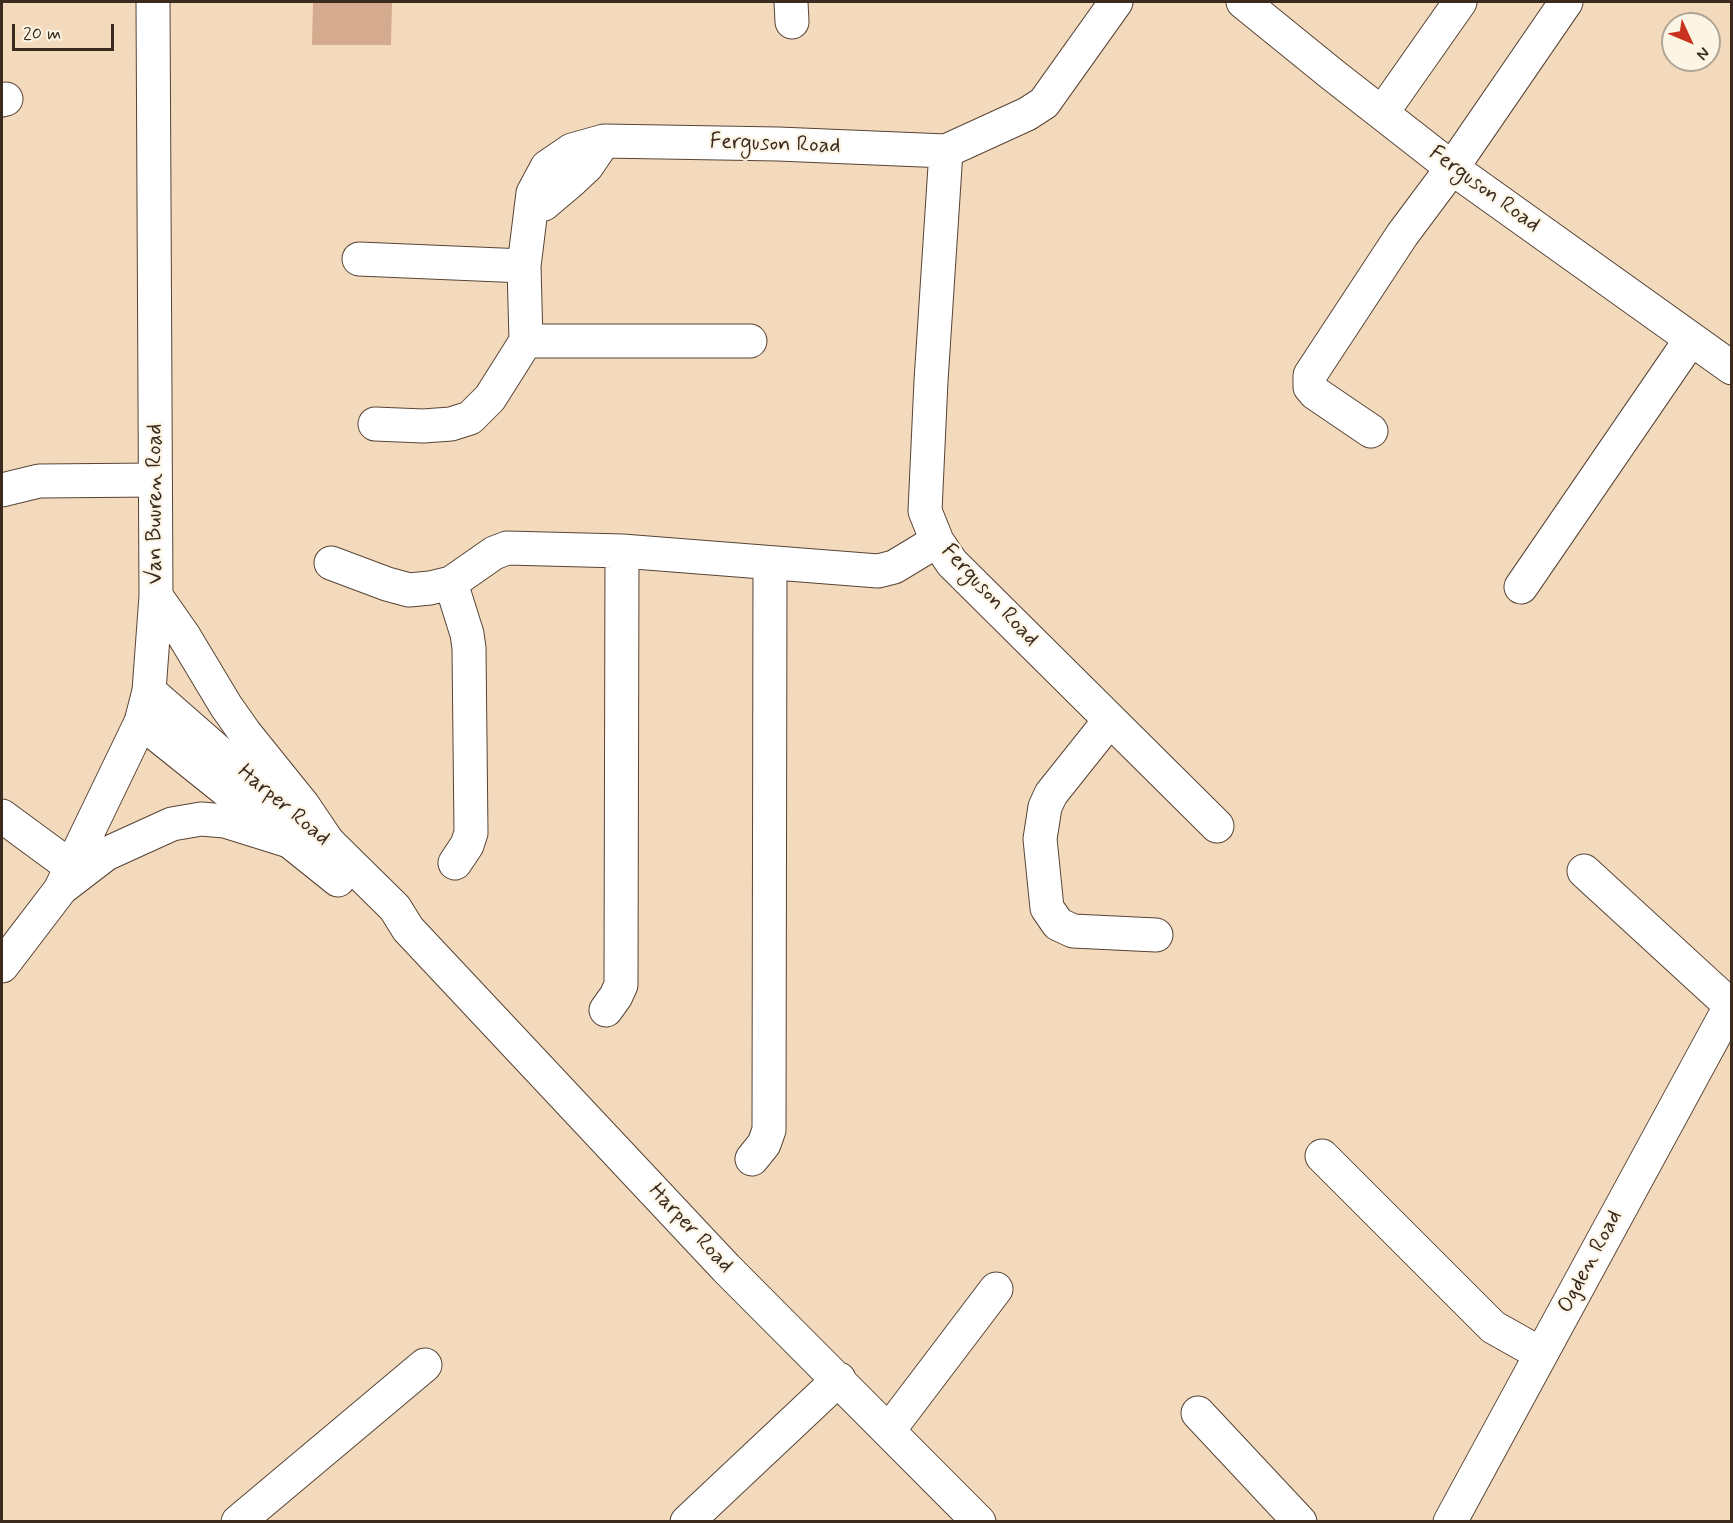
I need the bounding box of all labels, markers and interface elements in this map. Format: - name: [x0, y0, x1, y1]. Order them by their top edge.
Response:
- scale bar: [15, 12, 117, 50]
- north arrow: [1661, 12, 1721, 72]
- text: 20 m: [23, 22, 61, 46]
- text: N: [1692, 42, 1714, 65]
- street label: Ferguson Road: [709, 130, 841, 160]
- street label: Ferguson Road: [1423, 141, 1545, 239]
- street label: Van Buuren Road: [143, 424, 169, 584]
- street label: Ferguson Road: [935, 539, 1043, 653]
- street label: Harper Road: [231, 760, 335, 852]
- street label: Harper Road: [642, 1179, 738, 1279]
- street label: Ogden Road: [1553, 1206, 1629, 1318]

